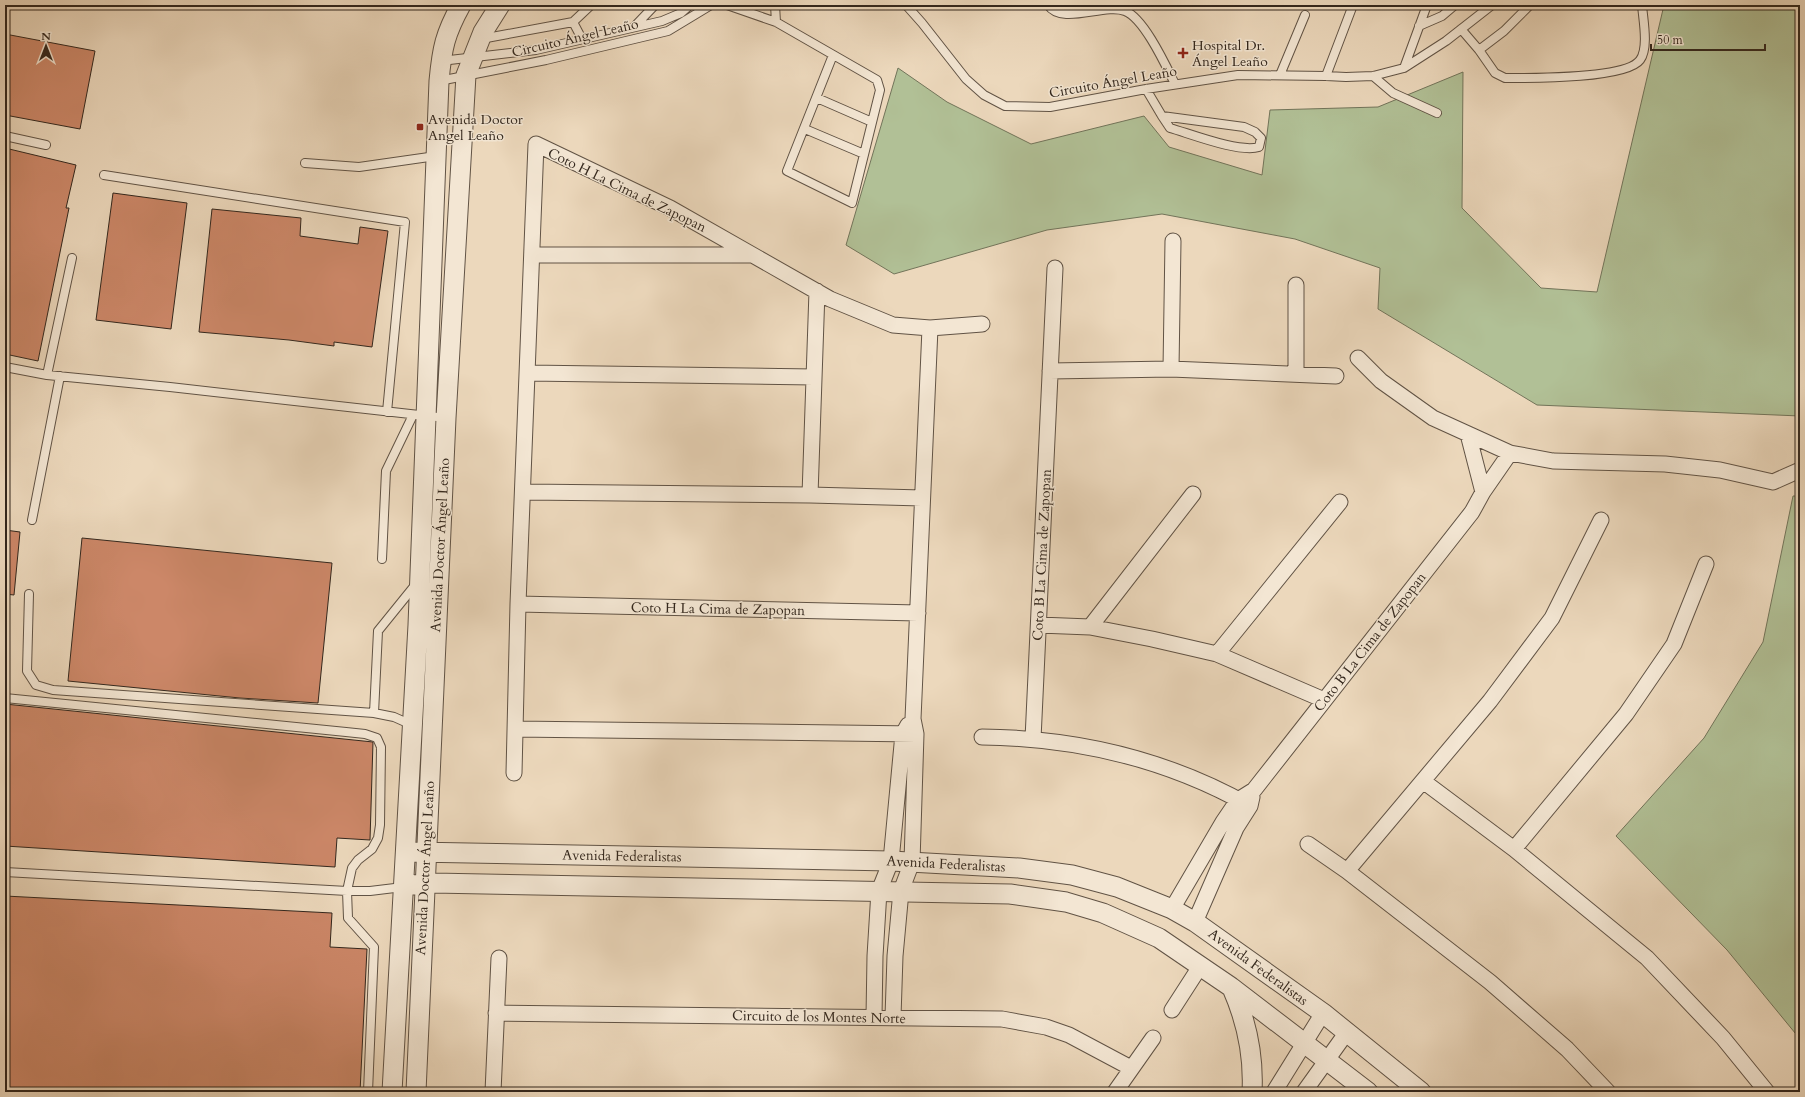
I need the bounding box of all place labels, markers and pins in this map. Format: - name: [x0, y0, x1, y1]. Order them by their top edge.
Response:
- place label: Hospital Dr. Ángel Leaño: [1192, 36, 1268, 71]
- marker: Hospital Dr. Ángel Leaño: [1177, 47, 1189, 59]
- place label: Avenida Doctor Angel Leaño: [428, 110, 524, 145]
- marker: Avenida Doctor Angel Leaño: [415, 122, 425, 132]

